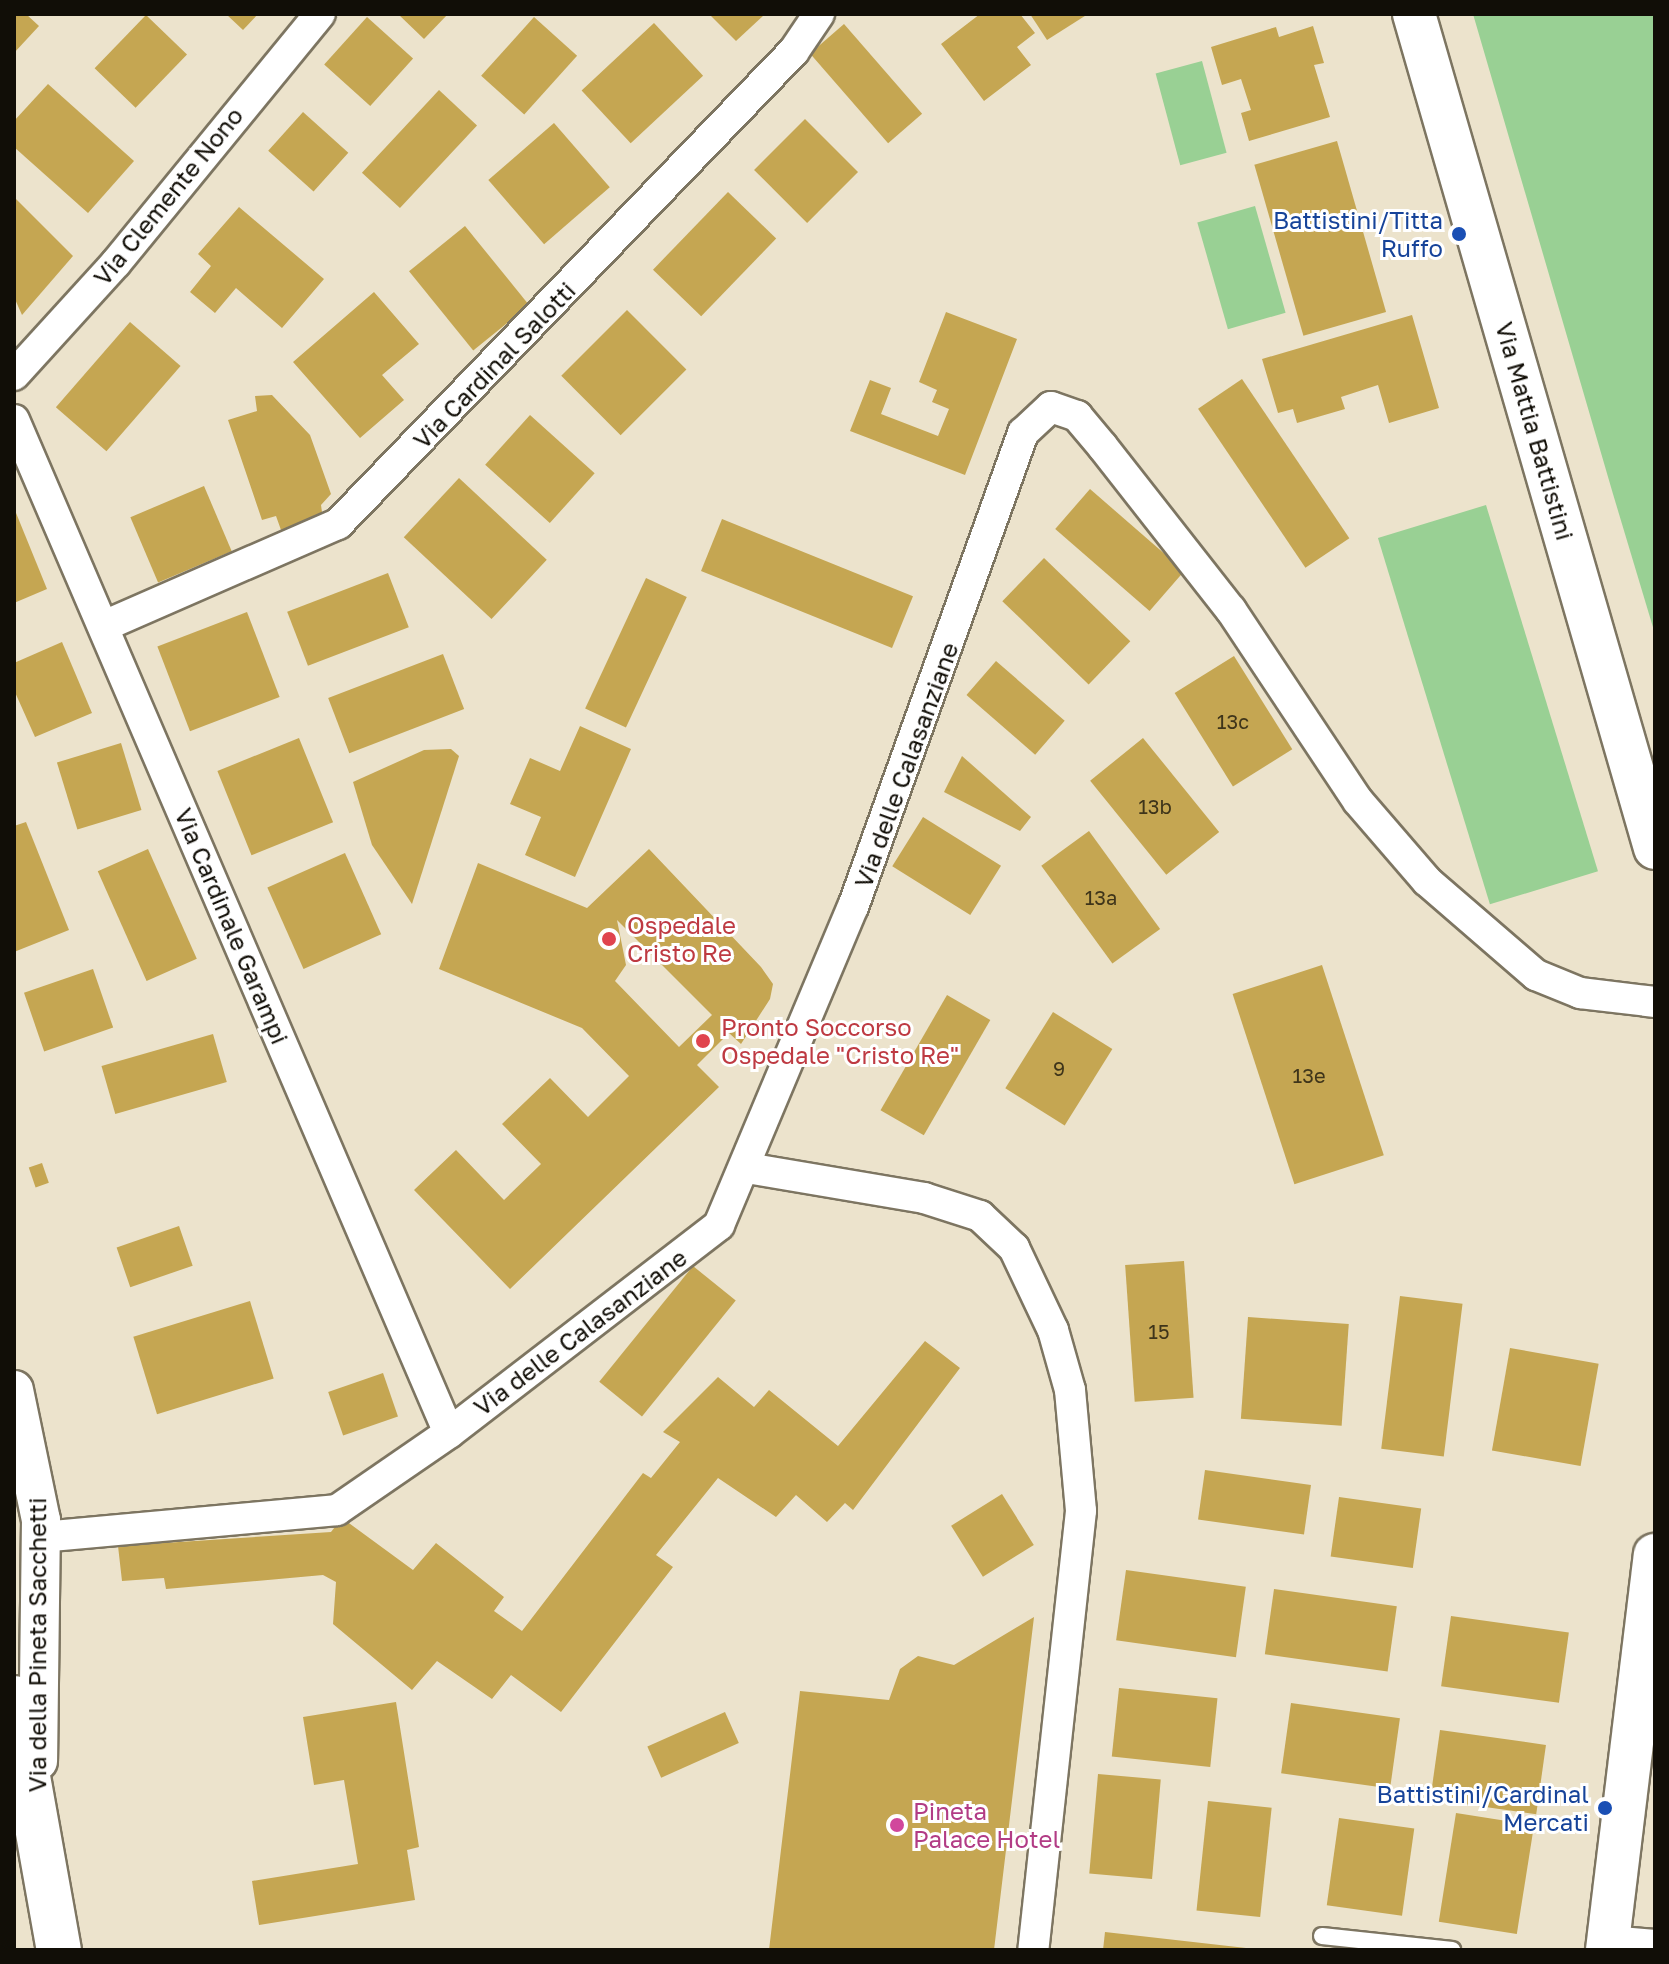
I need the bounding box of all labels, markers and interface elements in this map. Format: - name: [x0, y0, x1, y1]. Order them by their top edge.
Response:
- street label: Via Clemente Nono: [87, 101, 249, 291]
- place label: Battistini/Titta Ruffo: [1273, 206, 1443, 262]
- marker: Battistini/Titta Ruffo: [1450, 225, 1468, 243]
- street label: Via Cardinal Salotti: [407, 276, 581, 454]
- street label: Via Mattia Battistini: [1490, 319, 1580, 543]
- street label: Via delle Calasanziane: [848, 638, 964, 892]
- house number: 13c: [1217, 709, 1249, 733]
- house number: 13b: [1138, 794, 1172, 818]
- street label: Via Cardinale Garampi: [169, 804, 295, 1048]
- house number: 13a: [1085, 885, 1117, 909]
- place label: Ospedale Cristo Re: [627, 911, 736, 967]
- marker: Ospedale Cristo Re: [598, 928, 620, 950]
- place label: Pronto Soccorso Ospedale "Cristo Re": [721, 1013, 959, 1069]
- marker: Pronto Soccorso Ospedale "Cristo Re": [692, 1030, 714, 1052]
- house number: 9: [1053, 1056, 1065, 1080]
- house number: 13e: [1293, 1063, 1325, 1087]
- street label: Via delle Calasanziane: [468, 1243, 692, 1421]
- house number: 15: [1148, 1319, 1170, 1343]
- street label: Via della Pineta Sacchetti: [23, 1498, 51, 1792]
- place label: Battistini/Cardinal Mercati: [1377, 1780, 1589, 1836]
- place label: Pineta Palace Hotel: [913, 1797, 1060, 1853]
- marker: Battistini/Cardinal Mercati: [1596, 1799, 1614, 1817]
- marker: Pineta Palace Hotel: [888, 1816, 906, 1834]

